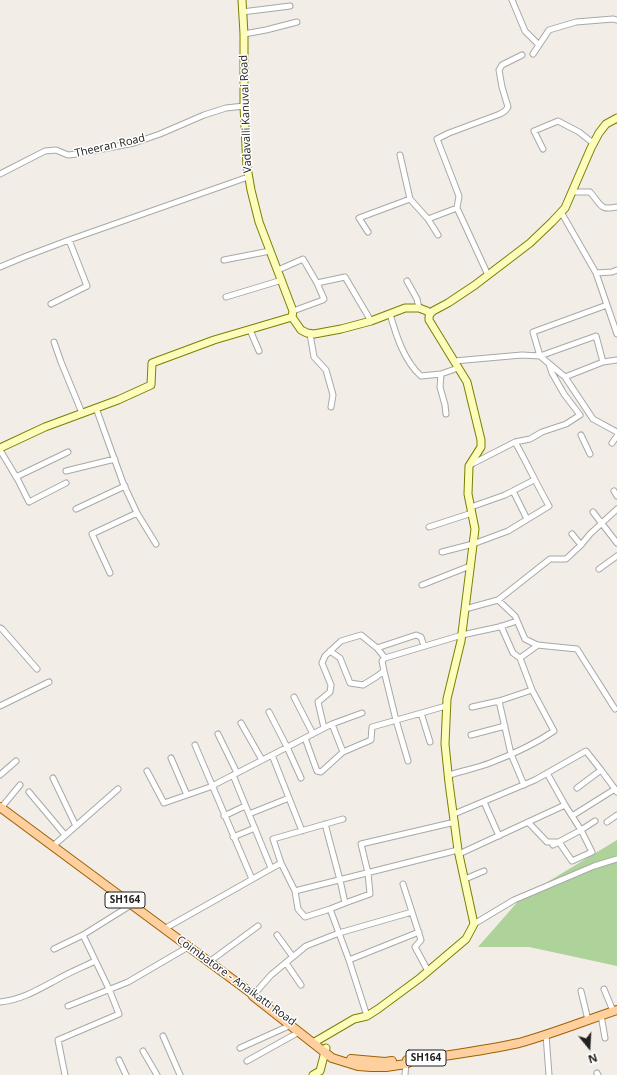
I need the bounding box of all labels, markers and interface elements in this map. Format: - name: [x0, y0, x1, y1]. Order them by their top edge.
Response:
- street label: Vadavalli Kanuvai Road: [237, 55, 255, 173]
- street label: Theeran Road: [74, 132, 146, 160]
- road number: SH164: [105, 892, 145, 908]
- street label: Coimbatore - Anaikatti Road: [174, 933, 298, 1029]
- north arrow: [569, 1027, 609, 1067]
- road number: SH164: [406, 1050, 446, 1066]
- text: N: [586, 1050, 599, 1067]

